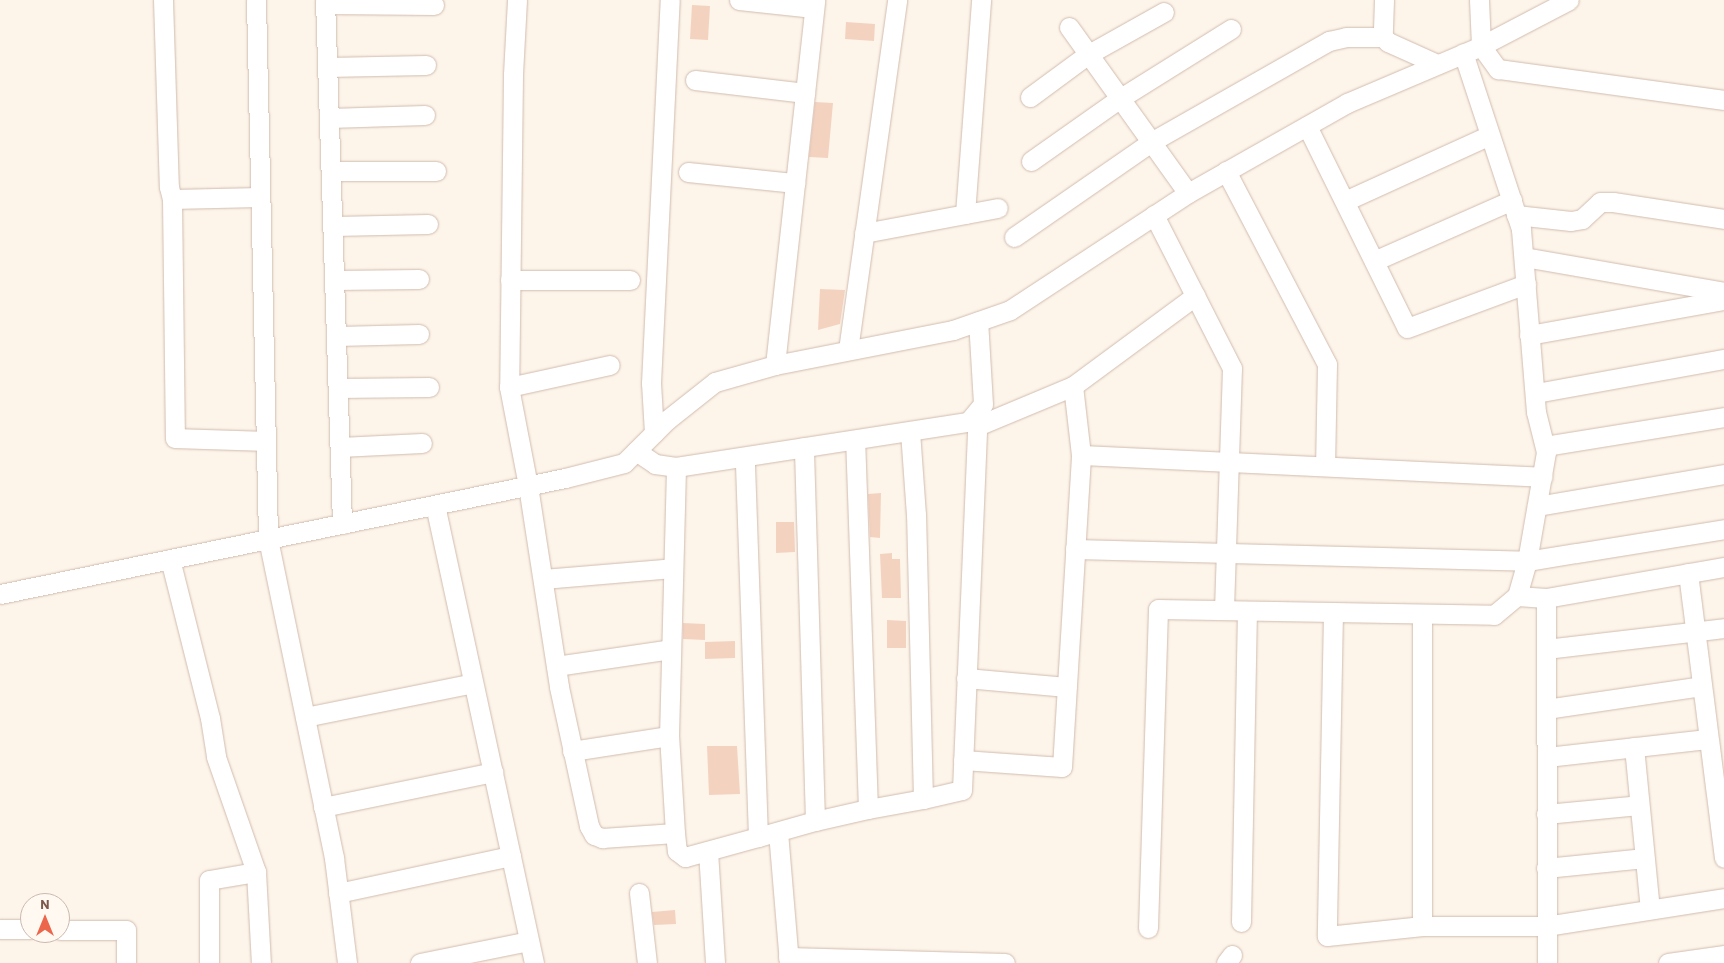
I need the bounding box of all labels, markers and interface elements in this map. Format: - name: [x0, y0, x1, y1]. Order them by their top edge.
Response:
- north arrow: [20, 893, 70, 943]
- text: N: [40, 895, 50, 912]

